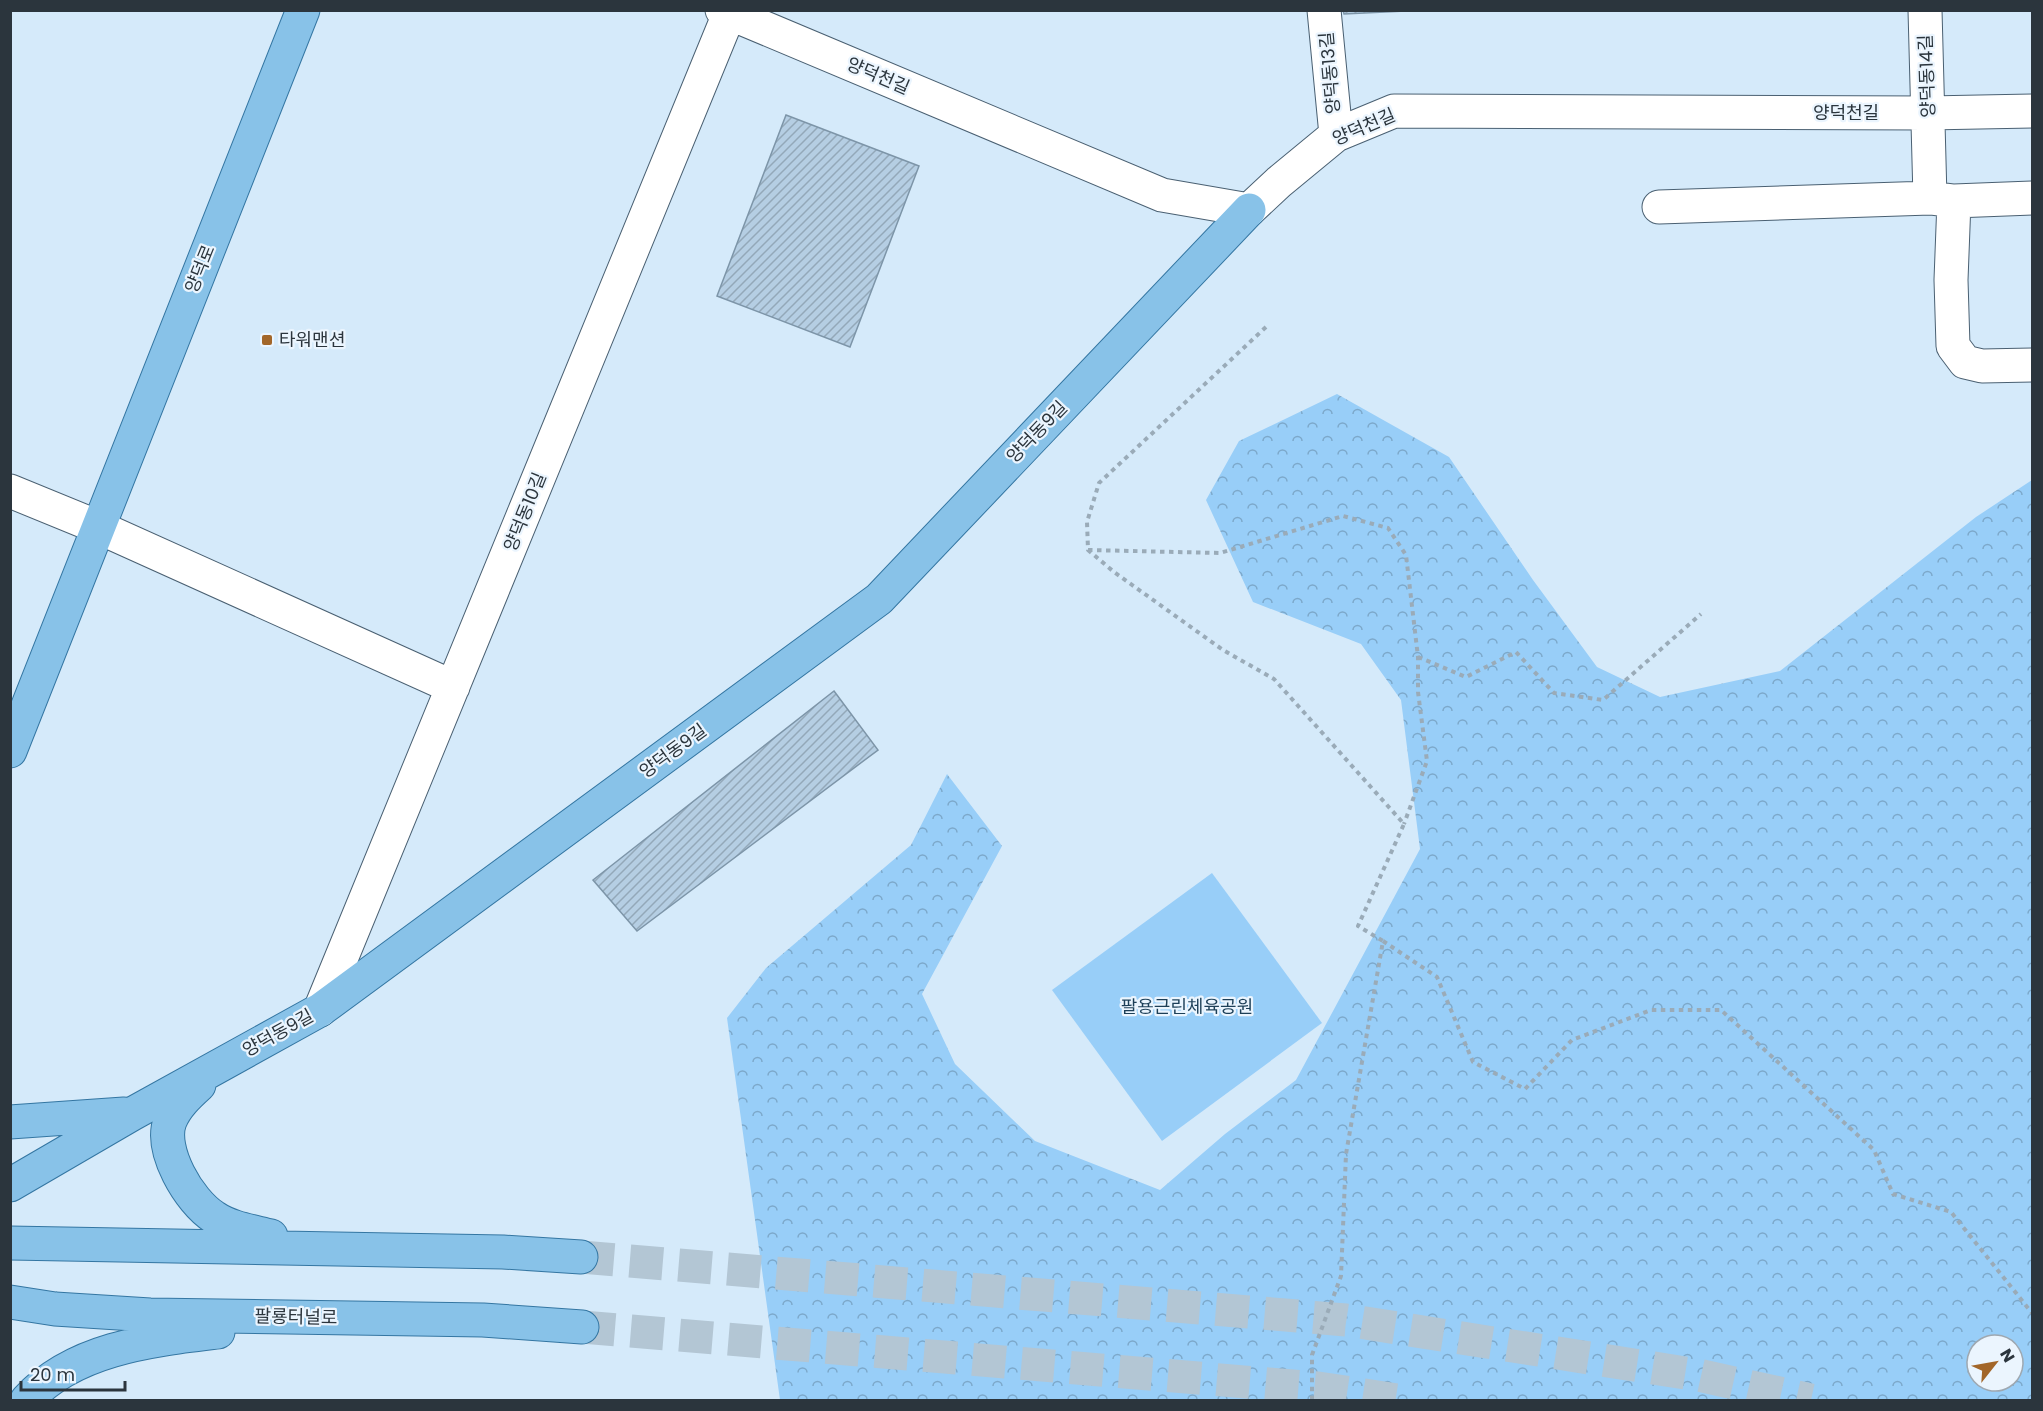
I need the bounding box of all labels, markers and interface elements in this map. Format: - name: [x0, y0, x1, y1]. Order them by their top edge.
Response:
- street label: 양덕동13길: [1313, 31, 1346, 115]
- street label: 양덕동14길: [1913, 34, 1940, 118]
- street label: 양덕천길: [843, 51, 914, 100]
- street label: 양덕천길: [1813, 100, 1879, 125]
- street label: 양덕천길: [1328, 102, 1399, 151]
- street label: 양덕로: [179, 241, 220, 297]
- place label: 타워맨션: [279, 327, 345, 352]
- marker: 타워맨션: [260, 333, 274, 347]
- street label: 양덕동9길: [1001, 395, 1073, 468]
- street label: 양덕동10길: [497, 469, 552, 555]
- street label: 양덕동9길: [634, 718, 711, 784]
- park label: 팔용근린체육공원: [1121, 994, 1253, 1019]
- street label: 양덕동9길: [238, 1003, 318, 1062]
- street label: 팔룡터널로: [254, 1303, 338, 1330]
- north arrow: [1965, 1333, 2025, 1393]
- text: N: [1994, 1344, 2020, 1367]
- scale bar: [21, 1354, 124, 1392]
- text: 20 m: [30, 1362, 75, 1387]

